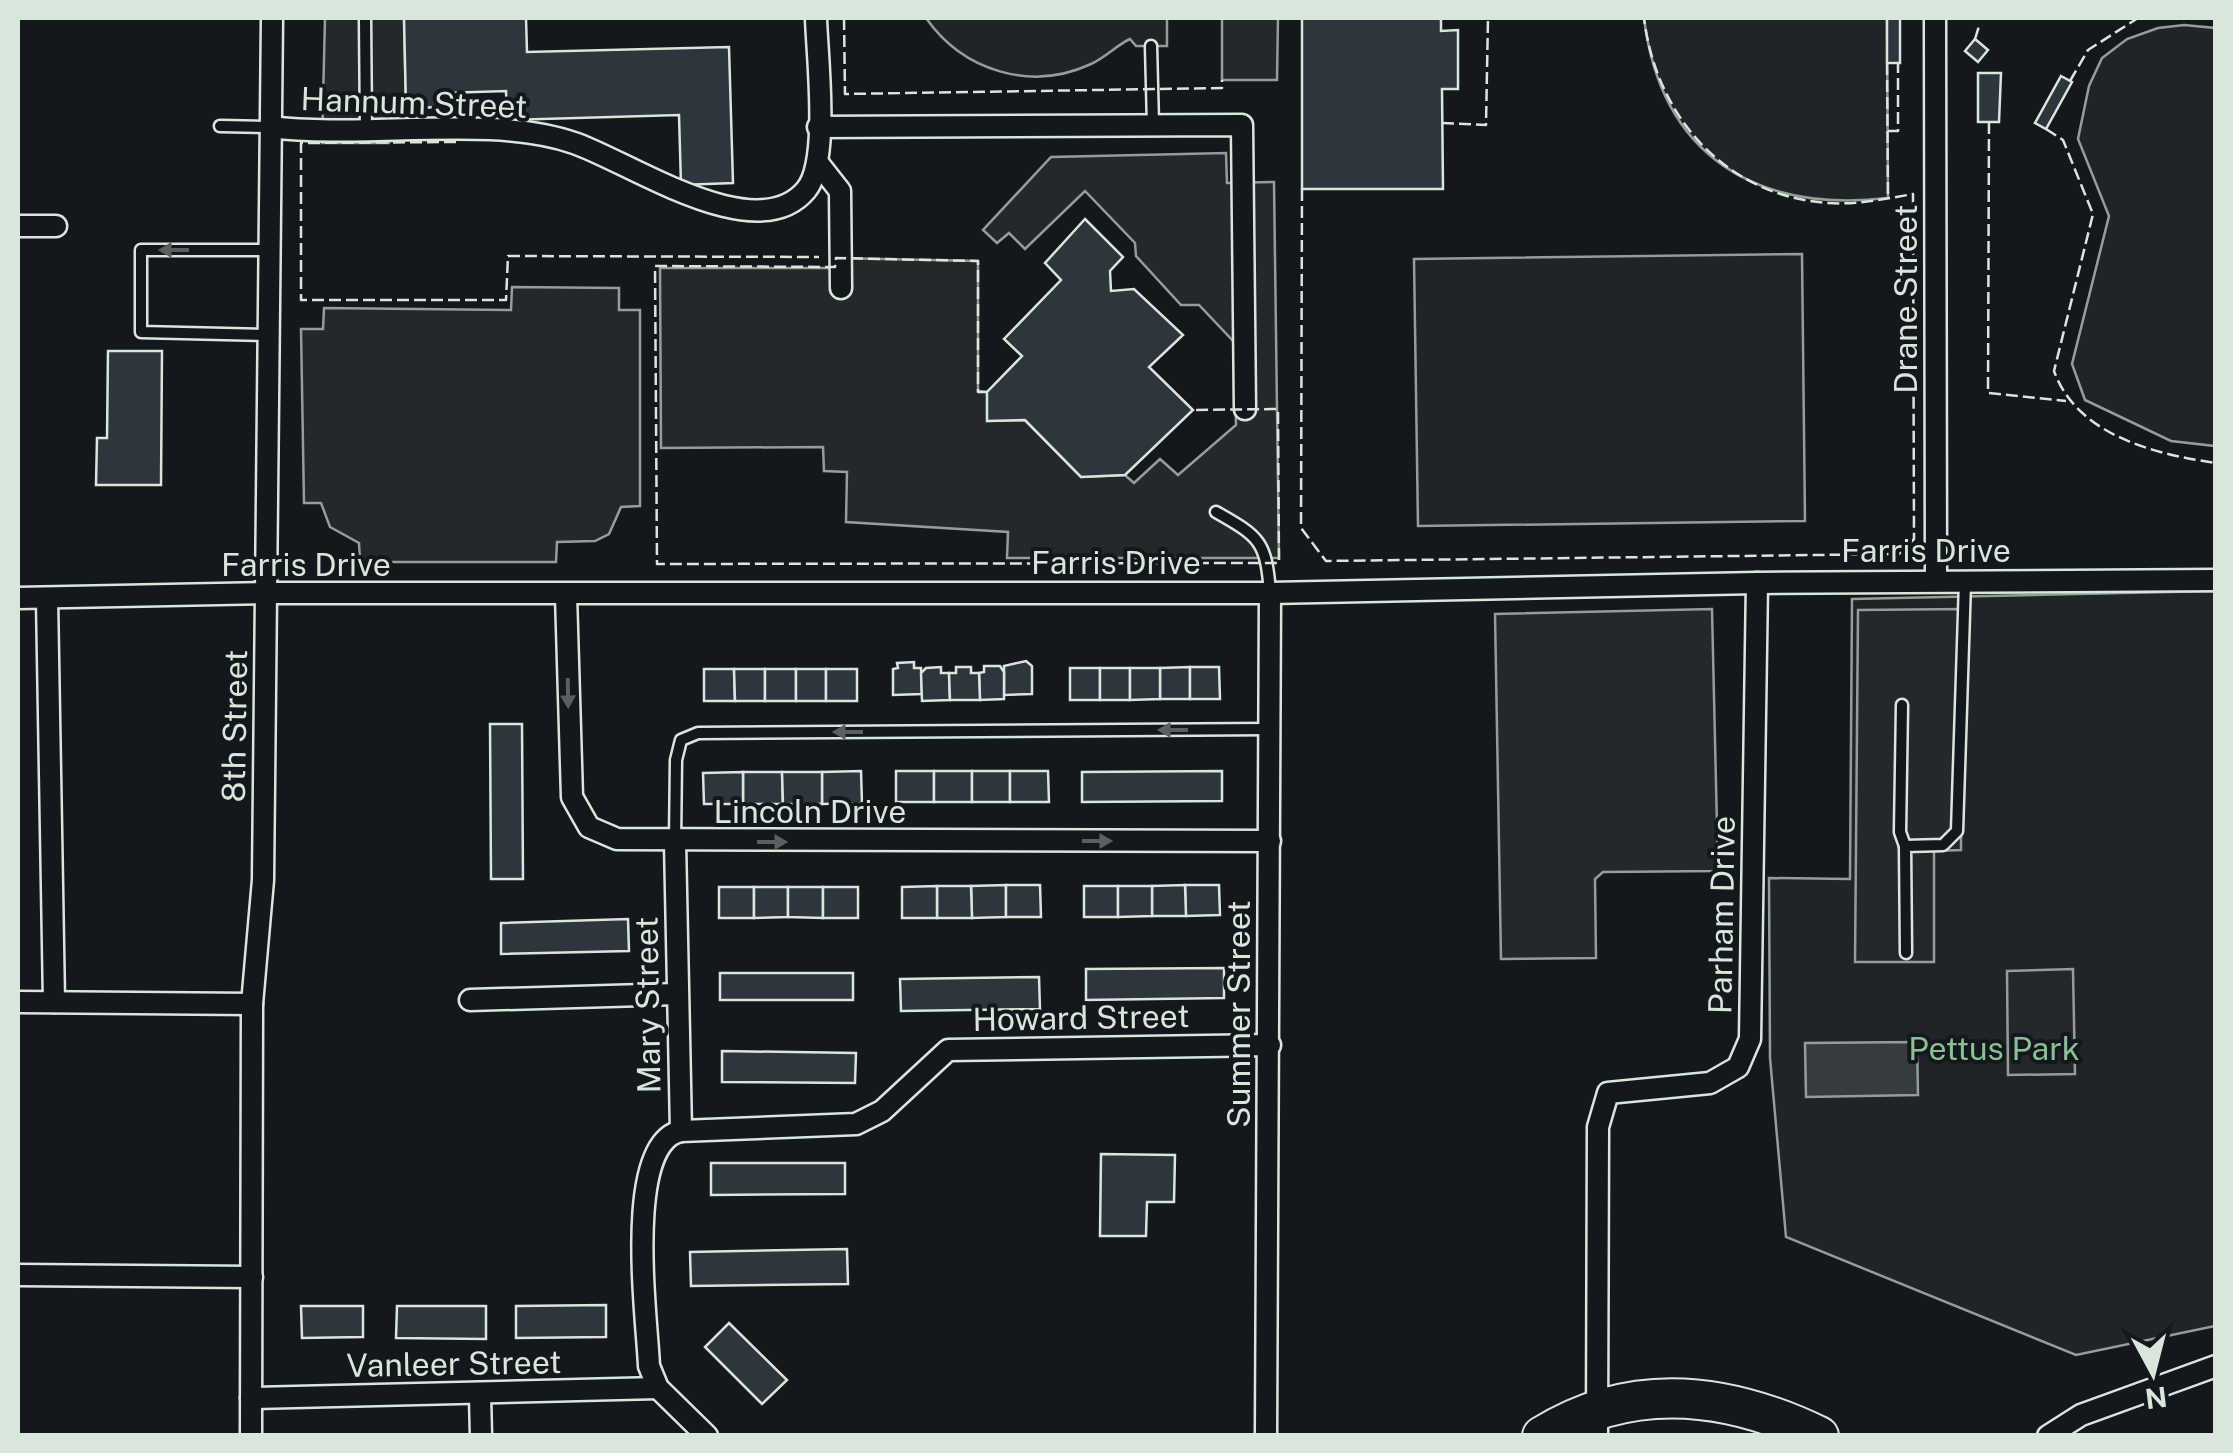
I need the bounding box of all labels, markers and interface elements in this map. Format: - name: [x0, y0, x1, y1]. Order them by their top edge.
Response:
- street label: Hannum Street: [300, 80, 528, 125]
- street label: Drane Street: [1887, 204, 1924, 394]
- one-way arrow: [157, 242, 189, 258]
- street label: Farris Drive: [1841, 532, 2011, 569]
- street label: Farris Drive: [1031, 544, 1201, 581]
- street label: Farris Drive: [221, 546, 391, 583]
- street label: 8th Street: [215, 649, 254, 803]
- one-way arrow: [560, 677, 576, 709]
- one-way arrow: [1156, 722, 1188, 738]
- one-way arrow: [831, 724, 863, 740]
- street label: Lincoln Drive: [714, 793, 906, 830]
- street label: Parham Drive: [1701, 815, 1742, 1014]
- one-way arrow: [1082, 833, 1114, 849]
- one-way arrow: [757, 834, 789, 850]
- street label: Summer Street: [1220, 900, 1257, 1128]
- street label: Mary Street: [627, 916, 668, 1094]
- street label: Howard Street: [972, 997, 1190, 1038]
- park label: Pettus Park: [1908, 1030, 2080, 1067]
- north arrow: [2103, 1323, 2203, 1423]
- street label: Vanleer Street: [346, 1343, 562, 1384]
- text: N: [2143, 1381, 2169, 1416]

